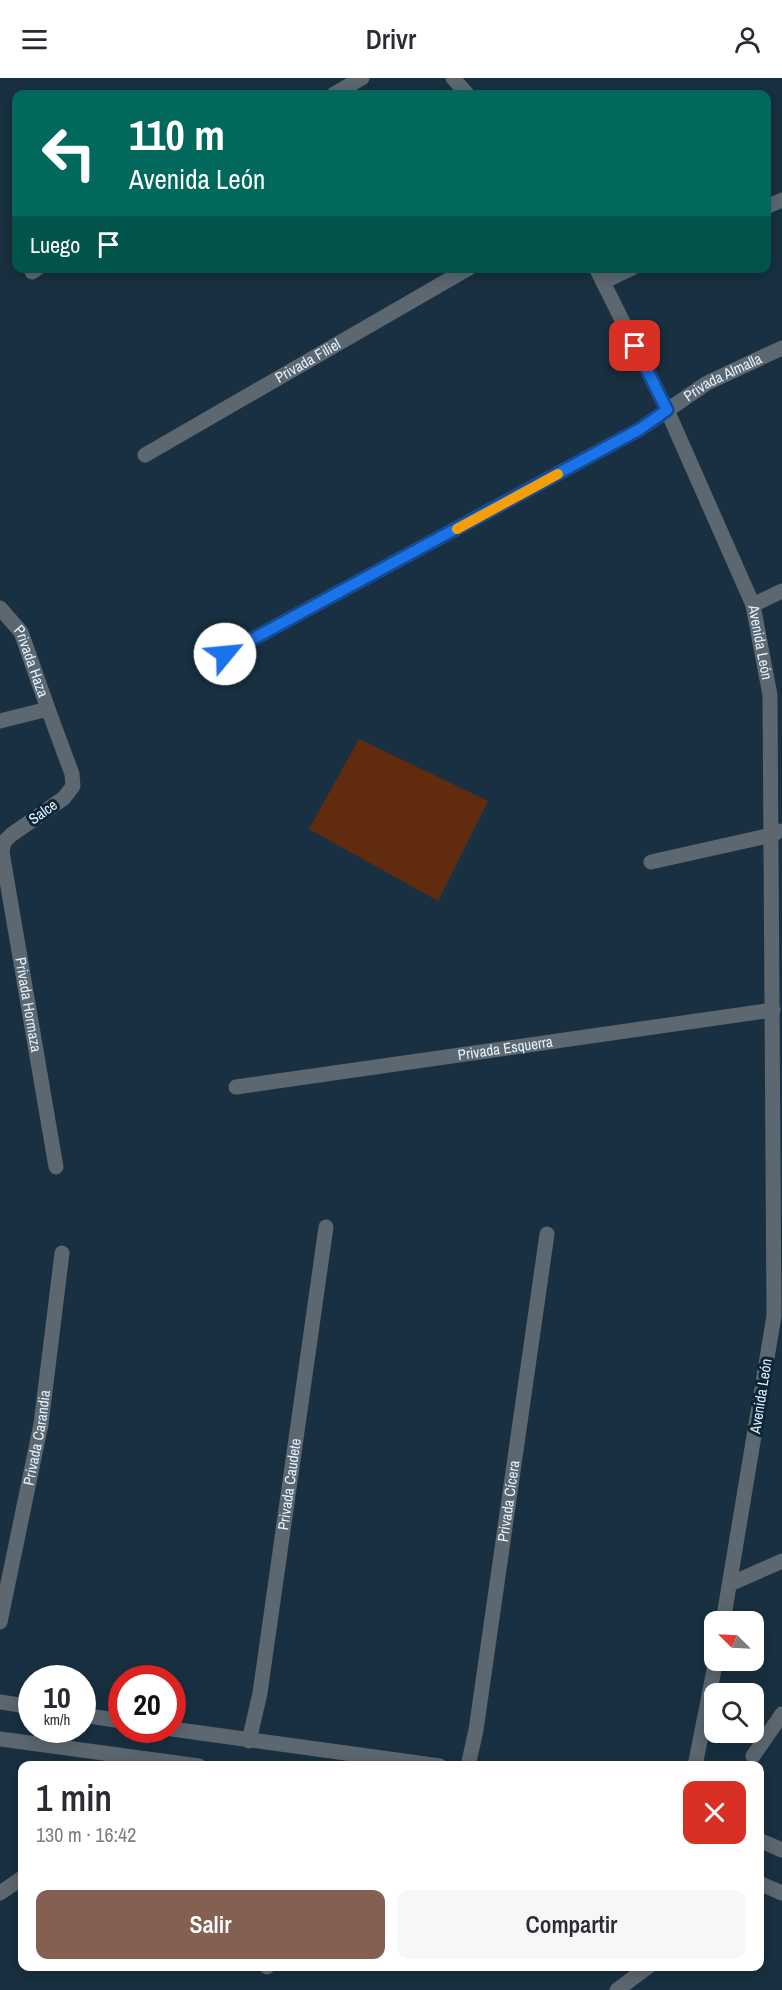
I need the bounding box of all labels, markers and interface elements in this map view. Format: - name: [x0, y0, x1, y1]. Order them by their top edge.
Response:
- text: Drivr: [366, 21, 416, 57]
- icon: menu: [18, 23, 51, 56]
- icon: person: [731, 23, 764, 56]
- text: 110 m: [129, 107, 225, 163]
- icon: left: [30, 114, 108, 192]
- text: Avenida León: [129, 161, 265, 197]
- icon: arrive: [92, 228, 125, 261]
- text: Luego: [30, 230, 80, 260]
- pin: [609, 320, 660, 371]
- icon: arrive: [618, 329, 651, 362]
- street label: Privada Filiel: [271, 333, 344, 388]
- street label: Privada Almalla: [679, 348, 765, 406]
- street label: Avenida León: [743, 602, 778, 682]
- street label: Privada Haza: [9, 620, 54, 700]
- position arrow: [193, 622, 257, 686]
- street label: Salce: [24, 794, 61, 829]
- street label: Privada Hormaza: [10, 956, 47, 1054]
- street label: Privada Esquerra: [456, 1031, 554, 1065]
- street label: Avenida León: [744, 1357, 777, 1436]
- street label: Privada Carandia: [18, 1389, 55, 1487]
- street label: Privada Caudete: [272, 1437, 306, 1531]
- street label: Privada Cícera: [492, 1459, 524, 1543]
- north arrow: [704, 1611, 764, 1671]
- map controls: [704, 1611, 764, 1743]
- speed limit sign: 20: [108, 1665, 186, 1743]
- text: 10: [43, 1677, 71, 1717]
- button: search: [704, 1683, 764, 1743]
- text: km/h: [44, 1709, 70, 1730]
- text: 1 min: [36, 1774, 112, 1822]
- button: close: [683, 1781, 746, 1844]
- text: 130 m · 16:42: [36, 1821, 136, 1848]
- button: Salir: [36, 1890, 385, 1959]
- button: Compartir: [397, 1890, 746, 1959]

